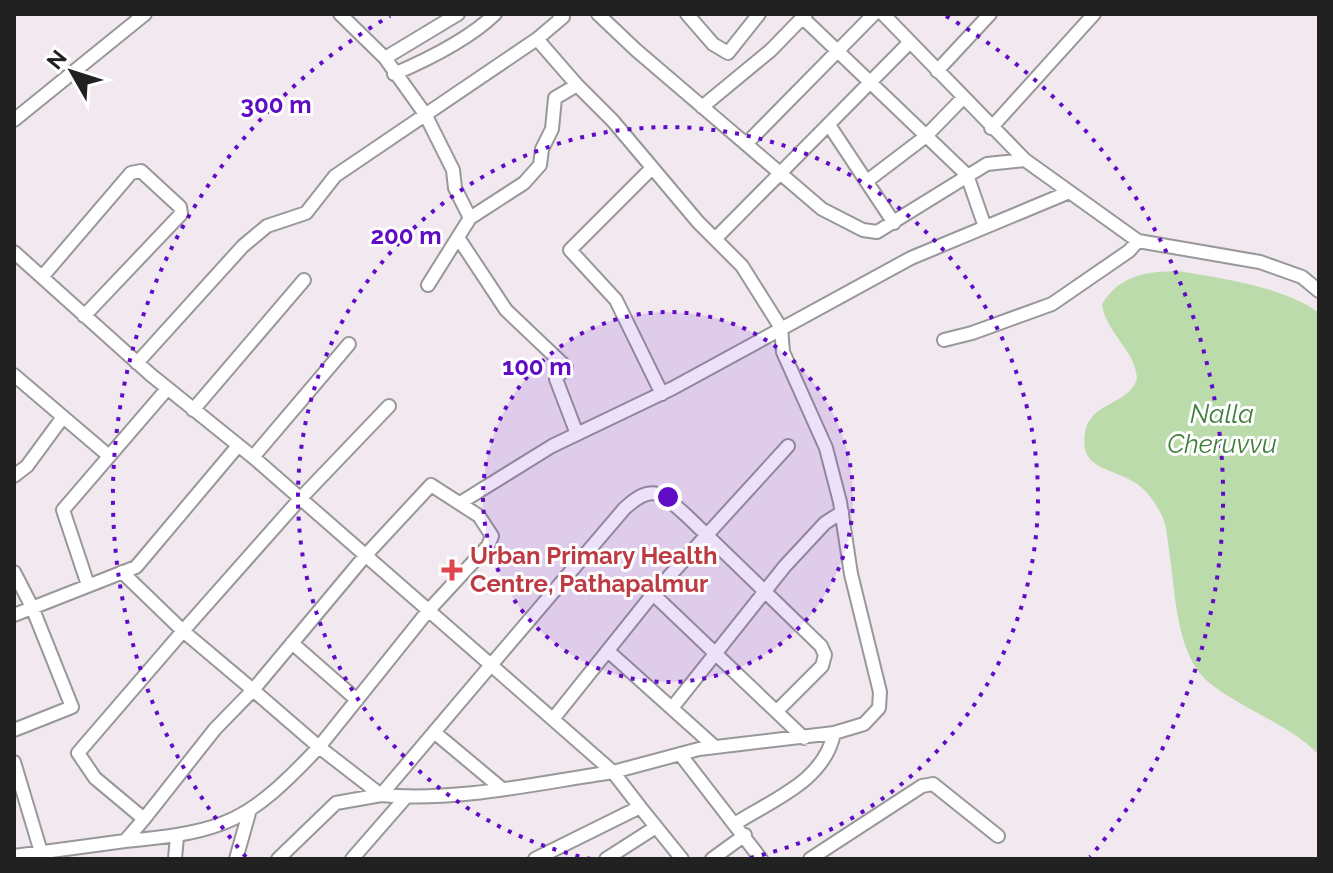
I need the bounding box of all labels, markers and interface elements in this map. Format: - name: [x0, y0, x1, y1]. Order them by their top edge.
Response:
- north arrow: [32, 32, 112, 112]
- text: N: [41, 45, 72, 74]
- text: 300 m: [241, 90, 311, 119]
- text: 200 m: [370, 221, 442, 250]
- text: 100 m: [502, 352, 572, 381]
- water label: Nalla Cheruvvu: [1167, 399, 1277, 459]
- centre of rings: [654, 483, 682, 511]
- place label: Urban Primary Health Centre, Pathapalmur: [470, 541, 717, 598]
- marker: Urban Primary Health Centre, Pathapalmur: [441, 559, 463, 581]

